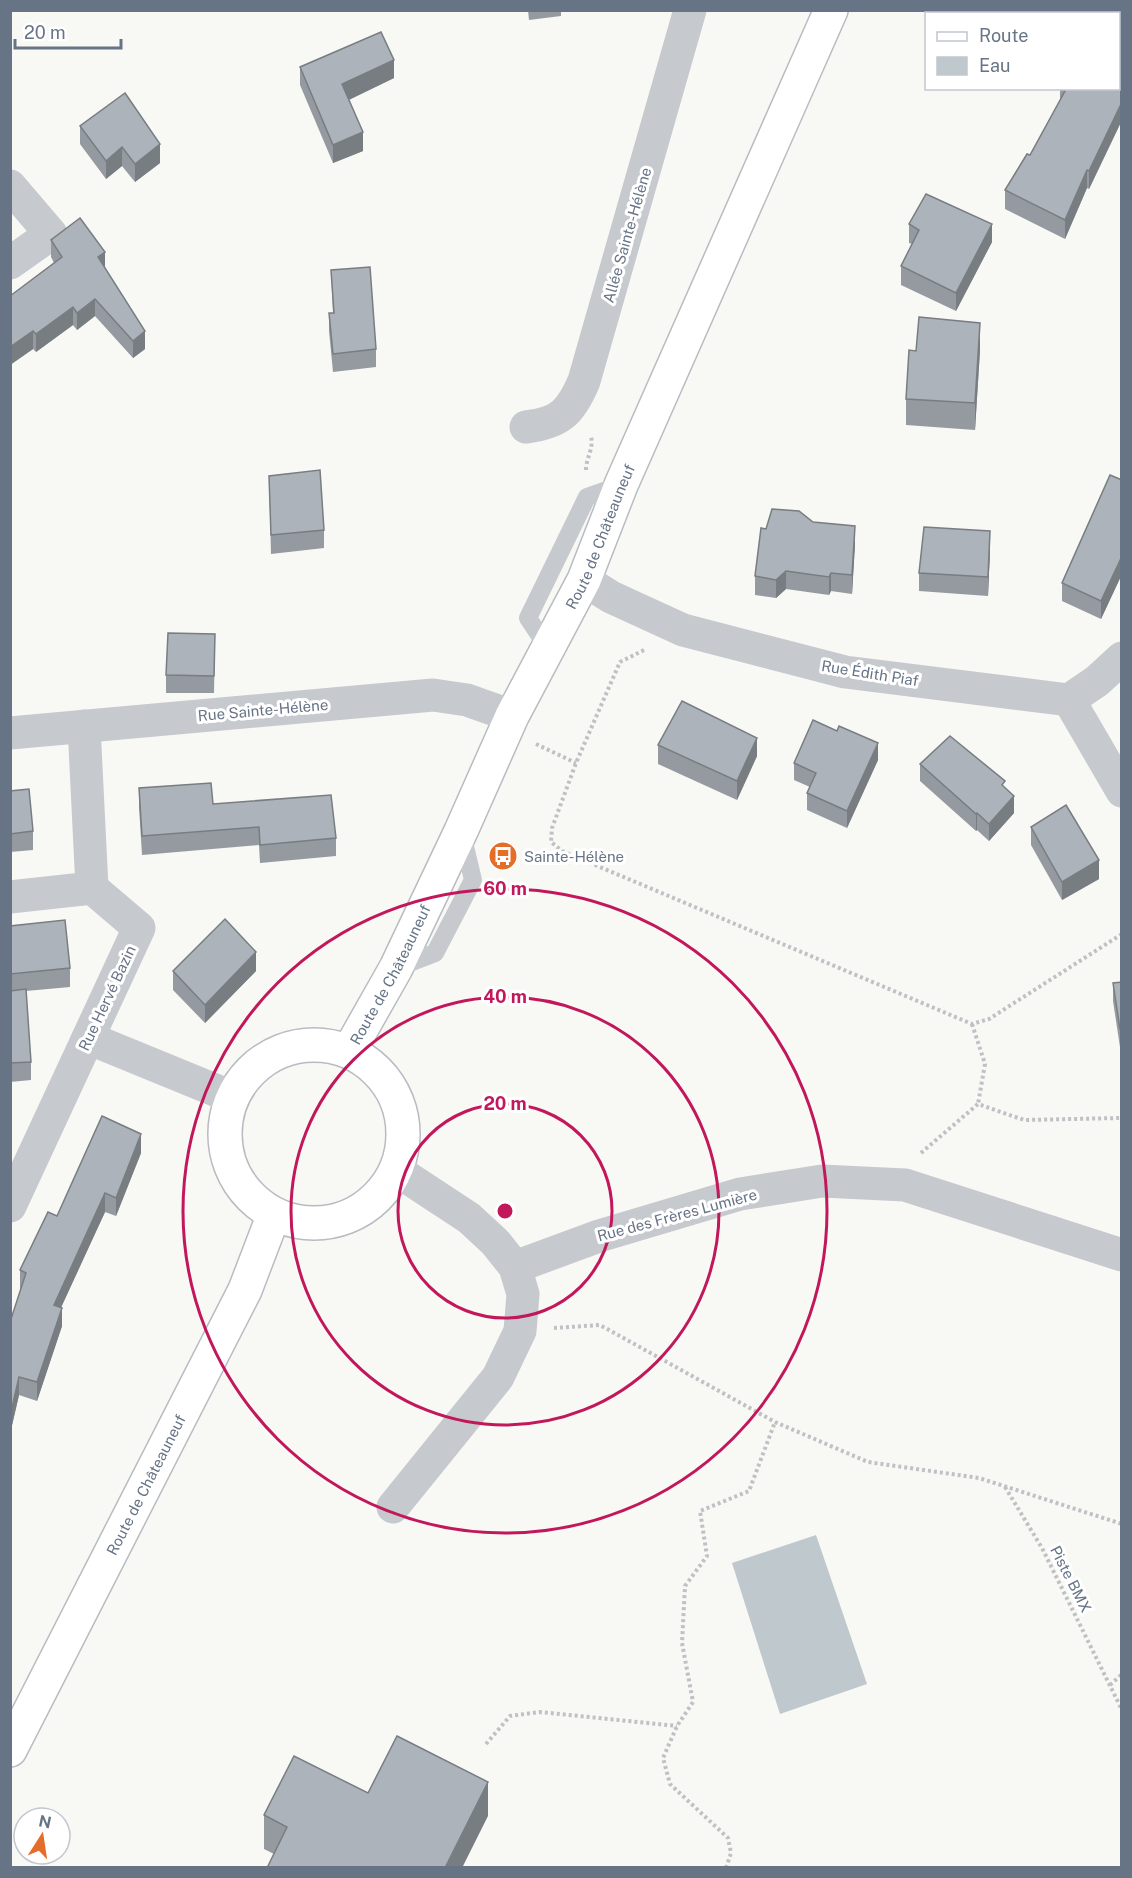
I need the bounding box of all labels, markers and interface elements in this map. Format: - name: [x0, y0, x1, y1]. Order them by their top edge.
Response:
- scale bar: [15, 12, 122, 50]
- legend: [925, 12, 1120, 90]
- text: 20 m: [24, 22, 66, 43]
- text: Route: [979, 25, 1028, 46]
- text: Eau: [979, 55, 1010, 76]
- street label: Allée Sainte-Hélène: [600, 165, 654, 305]
- street label: Route de Châteauneuf: [562, 461, 638, 612]
- street label: Rue Édith Piaf: [820, 657, 920, 689]
- street label: Rue Sainte-Hélène: [197, 696, 329, 724]
- bus stop icon: Sainte-Hélène: [487, 840, 519, 872]
- place label: Sainte-Hélène: [524, 848, 624, 865]
- text: 60 m: [483, 878, 527, 899]
- street label: Route de Châteauneuf: [346, 902, 433, 1047]
- street label: Rue Hervé Bazin: [75, 943, 139, 1053]
- text: 40 m: [483, 986, 527, 1007]
- text: 20 m: [483, 1093, 527, 1114]
- street label: Rue des Frères Lumière: [595, 1185, 759, 1245]
- centre of rings: [495, 1201, 515, 1221]
- street label: Route de Châteauneuf: [103, 1411, 189, 1558]
- street label: Piste BMX: [1047, 1543, 1095, 1615]
- north arrow: [12, 1806, 72, 1866]
- text: N: [37, 1811, 53, 1832]

